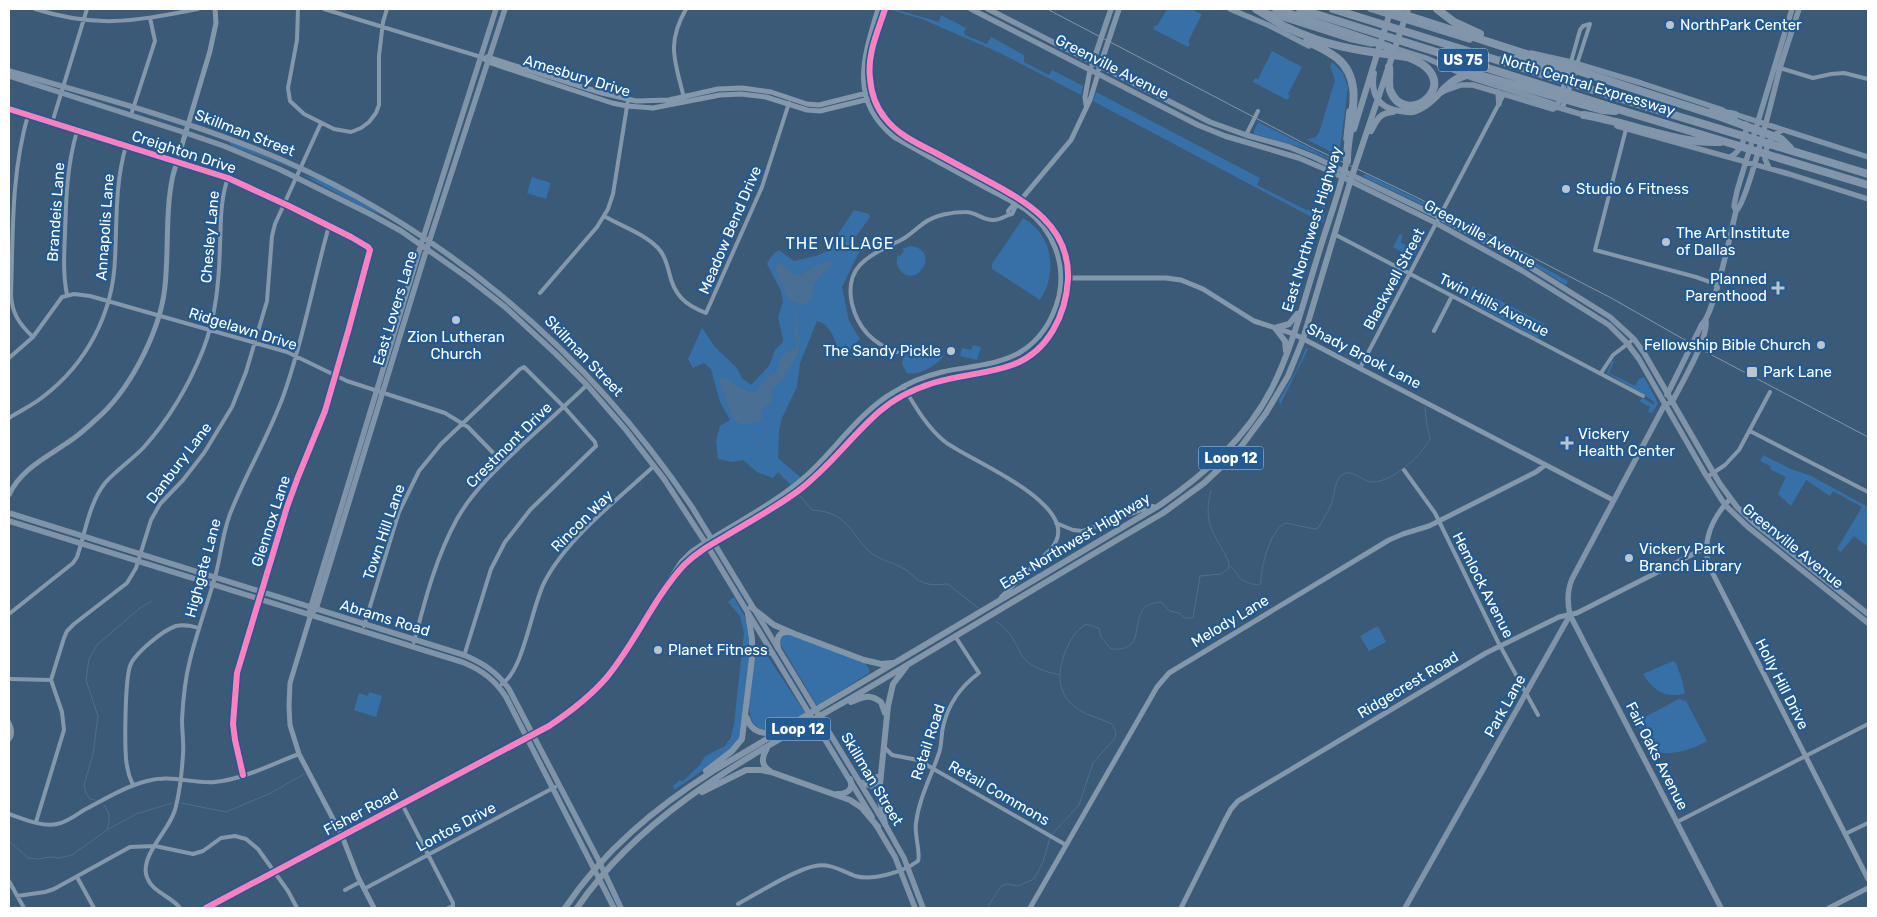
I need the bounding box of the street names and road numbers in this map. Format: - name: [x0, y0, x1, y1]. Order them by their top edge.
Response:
- street label: Greenville Avenue: [1052, 31, 1172, 103]
- road number: US 75: [1438, 48, 1488, 72]
- street label: North Central Expressway: [1499, 50, 1677, 120]
- street label: Amesbury Drive: [521, 51, 633, 101]
- street label: Skillman Street: [192, 106, 298, 160]
- street label: Creighton Drive: [129, 127, 239, 177]
- street label: East Northwest Highway: [1278, 144, 1346, 314]
- street label: Brandeis Lane: [44, 162, 68, 262]
- street label: Meadow Bend Drive: [695, 163, 765, 297]
- street label: Annapolis Lane: [92, 173, 118, 281]
- street label: Chesley Lane: [197, 190, 223, 284]
- street label: Greenville Avenue: [1421, 196, 1539, 272]
- street label: Blackwell Street: [1360, 225, 1428, 333]
- street label: East Lovers Lane: [369, 249, 421, 367]
- street label: Twin Hills Avenue: [1436, 269, 1552, 341]
- street label: Ridgelawn Drive: [187, 304, 299, 354]
- street label: Skillman Street: [541, 312, 627, 400]
- street label: Shady Brook Lane: [1304, 319, 1424, 393]
- street label: Crestmont Drive: [462, 398, 556, 492]
- street label: Danbury Lane: [143, 419, 215, 507]
- road number: Loop 12: [1198, 446, 1264, 469]
- street label: Glennox Lane: [248, 473, 294, 569]
- street label: Town Hill Lane: [359, 482, 409, 582]
- street label: Rincon Way: [547, 486, 617, 556]
- street label: East Northwest Highway: [997, 489, 1153, 593]
- street label: Greenville Avenue: [1739, 500, 1847, 592]
- street label: Highgate Lane: [181, 517, 225, 619]
- street label: Hemlock Avenue: [1449, 529, 1517, 641]
- street label: Melody Lane: [1188, 591, 1272, 651]
- street label: Abrams Road: [338, 596, 432, 640]
- street label: Holly Hill Drive: [1751, 636, 1813, 732]
- street label: Ridgecrest Road: [1354, 648, 1462, 722]
- street label: Park Lane: [1480, 671, 1530, 741]
- street label: Fair Oaks Avenue: [1622, 699, 1692, 813]
- street label: Retail Road: [907, 702, 949, 782]
- road number: Loop 12: [766, 718, 830, 741]
- street label: Skillman Street: [837, 729, 907, 829]
- street label: Retail Commons: [945, 757, 1053, 829]
- street label: Fisher Road: [320, 785, 402, 839]
- street label: Lontos Drive: [413, 798, 499, 856]

